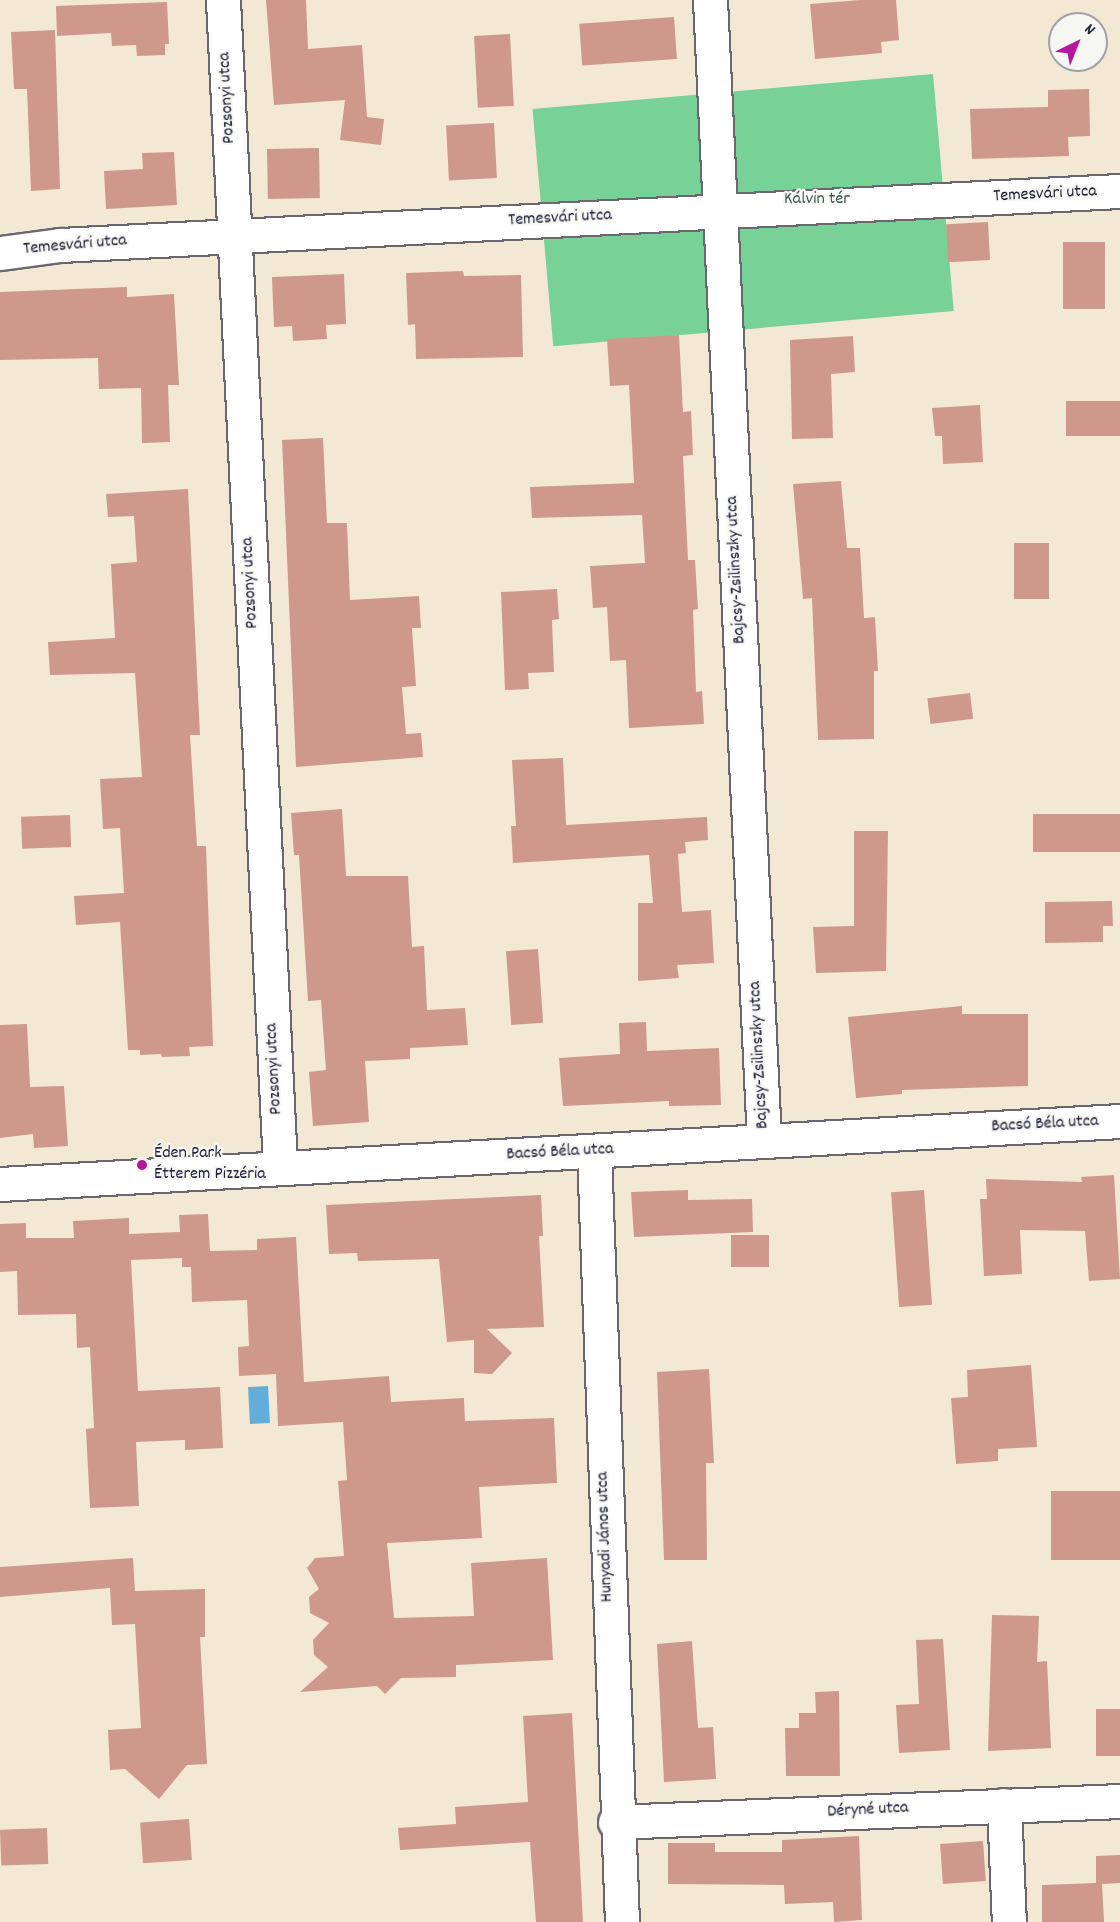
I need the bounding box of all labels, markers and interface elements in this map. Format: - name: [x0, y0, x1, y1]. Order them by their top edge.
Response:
- north arrow: [1048, 12, 1108, 72]
- text: N: [1079, 19, 1100, 41]
- street label: Pozsonyi utca: [215, 52, 241, 144]
- street label: Temesvári utca: [993, 182, 1097, 208]
- park label: Kálvin tér: [784, 189, 850, 211]
- street label: Temesvári utca: [508, 206, 612, 232]
- street label: Temesvári utca: [22, 231, 128, 261]
- street label: Bajcsy-Zsilinszky utca: [722, 496, 752, 644]
- street label: Pozsonyi utca: [238, 537, 264, 629]
- street label: Bajcsy-Zsilinszky utca: [745, 981, 775, 1129]
- street label: Pozsonyi utca: [262, 1023, 288, 1115]
- street label: Bacsó Béla utca: [991, 1111, 1099, 1139]
- street label: Bacsó Béla utca: [506, 1139, 614, 1167]
- place label: Éden Park Étterem Pizzéria: [154, 1144, 266, 1186]
- marker: Éden Park Étterem Pizzéria: [135, 1158, 149, 1172]
- street label: Hunyadi János utca: [593, 1471, 619, 1603]
- street label: Déryné utca: [827, 1798, 909, 1824]

